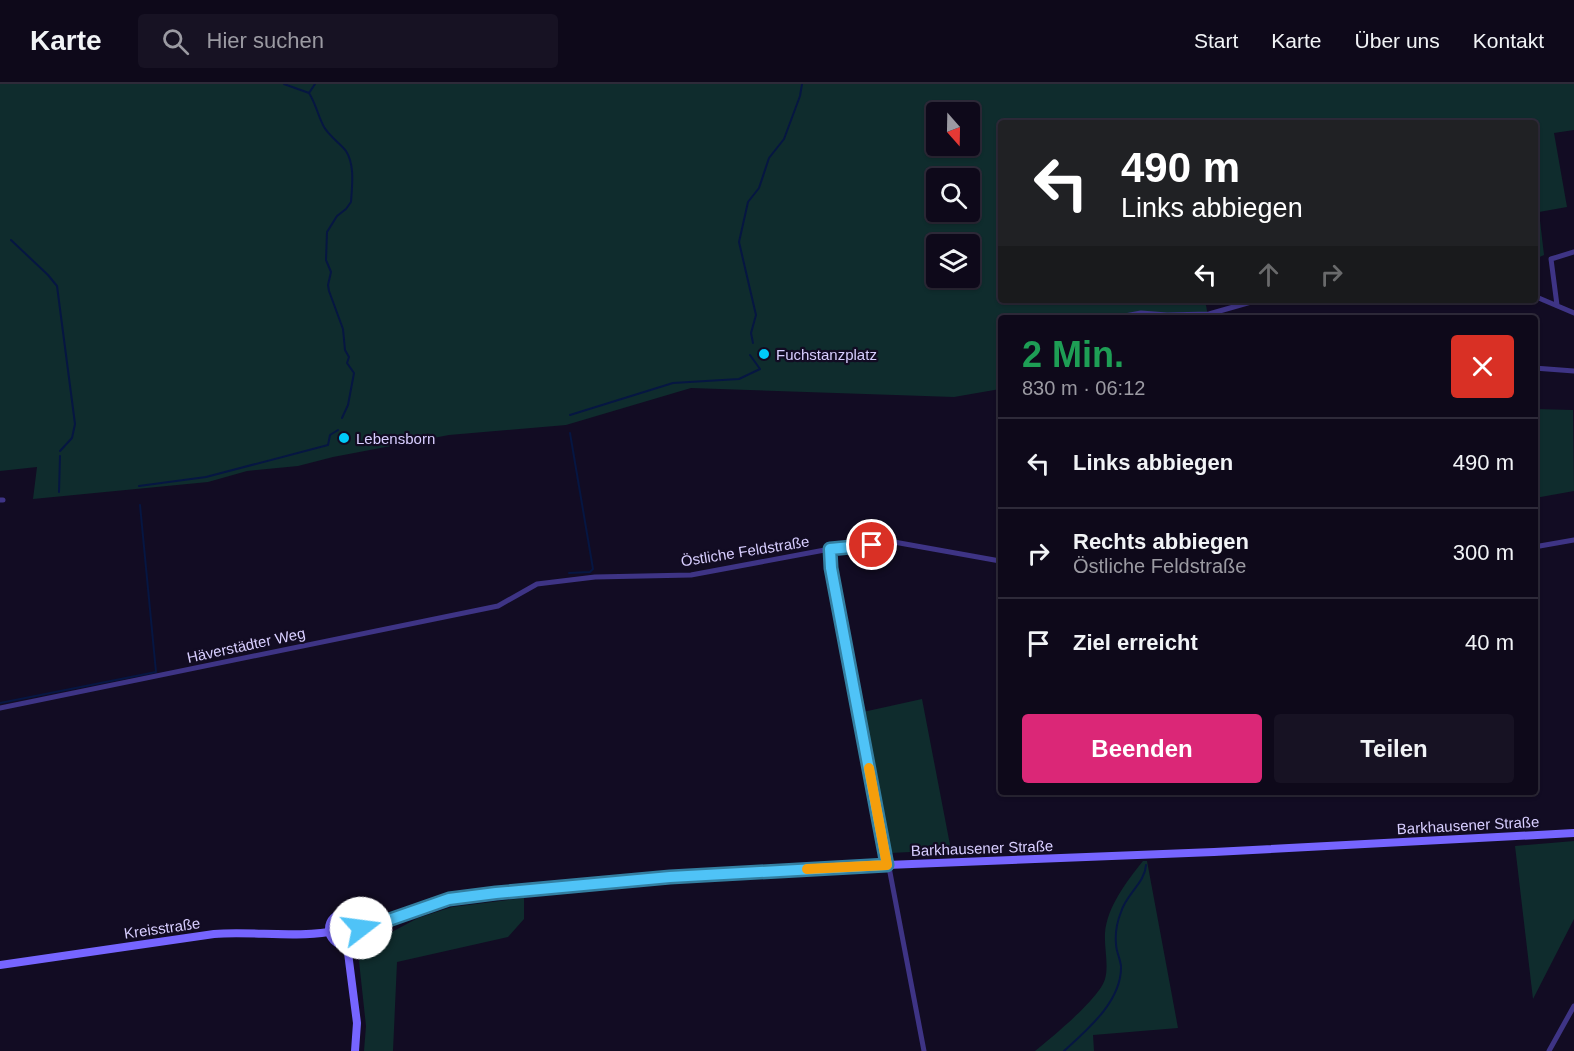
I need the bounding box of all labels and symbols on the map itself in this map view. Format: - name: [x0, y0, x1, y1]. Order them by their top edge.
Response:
- north arrow: [926, 102, 980, 156]
- place label: Fuchstanzplatz: [776, 346, 877, 363]
- marker: Fuchstanzplatz: [757, 347, 771, 361]
- place label: Lebensborn: [356, 430, 435, 447]
- marker: Lebensborn: [337, 431, 351, 445]
- pin: [846, 519, 897, 570]
- street label: Östliche Feldstraße: [679, 532, 811, 570]
- street label: Häverstädter Weg: [185, 624, 307, 666]
- street label: Barkhausener Straße: [1396, 813, 1540, 837]
- street label: Barkhausener Straße: [910, 837, 1054, 859]
- position arrow: [329, 896, 393, 960]
- street label: Kreisstraße: [123, 914, 201, 942]

